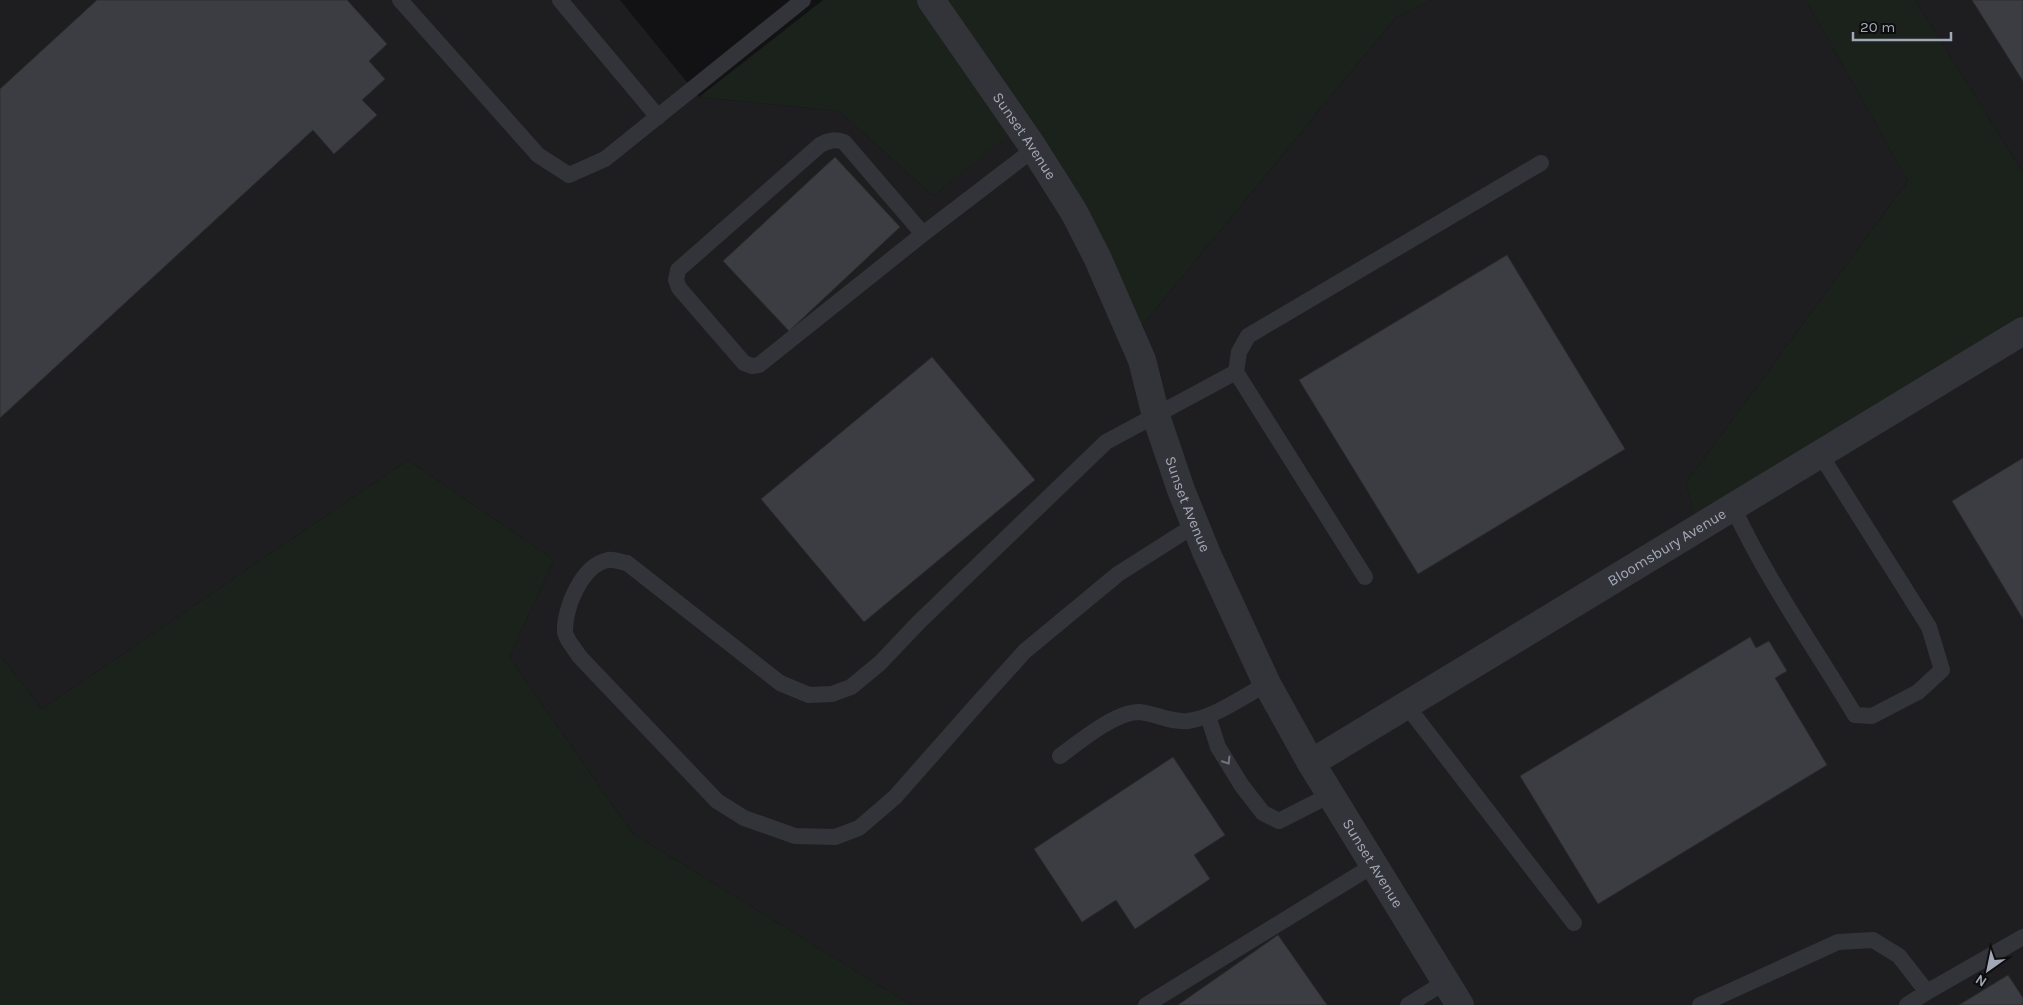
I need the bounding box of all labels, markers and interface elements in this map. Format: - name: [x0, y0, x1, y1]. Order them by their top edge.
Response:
- scale bar: [1853, 10, 1950, 42]
- text: 20 m: [1860, 18, 1895, 36]
- street label: Sunset Avenue: [989, 89, 1060, 183]
- street label: Sunset Avenue: [1161, 454, 1214, 555]
- street label: Bloomsbury Avenue: [1604, 504, 1729, 590]
- one-way arrow: [1220, 755, 1230, 764]
- street label: Sunset Avenue: [1338, 815, 1407, 911]
- north arrow: [1963, 945, 2013, 995]
- text: N: [1972, 971, 1990, 990]

